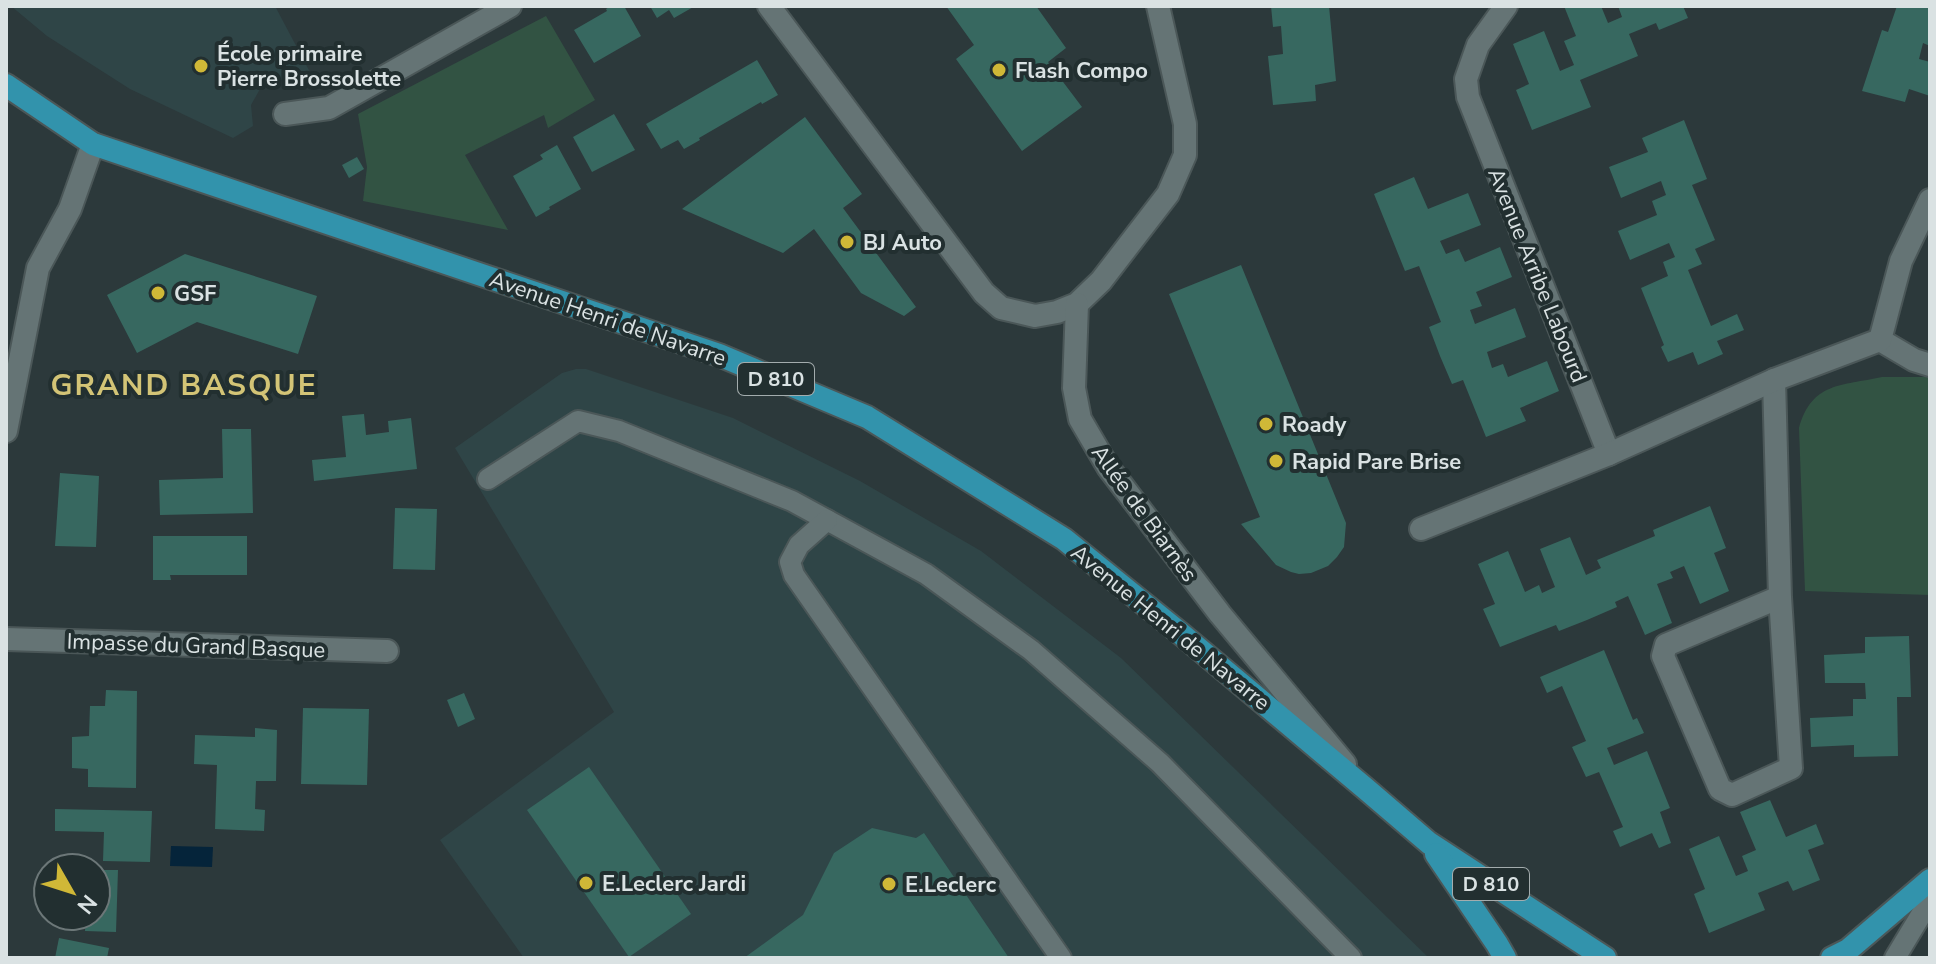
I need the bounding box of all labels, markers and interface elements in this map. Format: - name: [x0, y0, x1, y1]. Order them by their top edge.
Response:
- place label: École primaire Pierre Brossolette: [217, 39, 401, 94]
- place label: Flash Compo: [1015, 56, 1148, 86]
- marker: École primaire Pierre Brossolette: [192, 57, 210, 75]
- marker: Flash Compo: [990, 61, 1008, 79]
- street label: Avenue Arribe Labourd: [1480, 164, 1594, 387]
- place label: BJ Auto: [863, 228, 942, 258]
- marker: BJ Auto: [838, 233, 856, 251]
- street label: Avenue Henri de Navarre: [485, 264, 730, 374]
- place label: GSF: [174, 279, 216, 309]
- marker: GSF: [149, 284, 167, 302]
- road number: D 810: [738, 363, 814, 395]
- district label: GRAND BASQUE: [50, 365, 318, 406]
- place label: Roady: [1282, 410, 1347, 440]
- marker: Roady: [1257, 415, 1275, 433]
- street label: Allée de Biarnès: [1084, 439, 1204, 588]
- place label: Rapid Pare Brise: [1292, 447, 1461, 477]
- marker: Rapid Pare Brise: [1267, 452, 1285, 470]
- street label: Avenue Henri de Navarre: [1064, 538, 1276, 718]
- street label: Impasse du Grand Basque: [66, 626, 326, 666]
- north arrow: [32, 852, 112, 932]
- road number: D 810: [1453, 868, 1529, 900]
- place label: E.Leclerc Jardi: [602, 869, 746, 899]
- place label: E.Leclerc: [905, 870, 997, 900]
- marker: E.Leclerc Jardi: [577, 874, 595, 892]
- marker: E.Leclerc: [880, 875, 898, 893]
- text: N: [70, 888, 104, 920]

